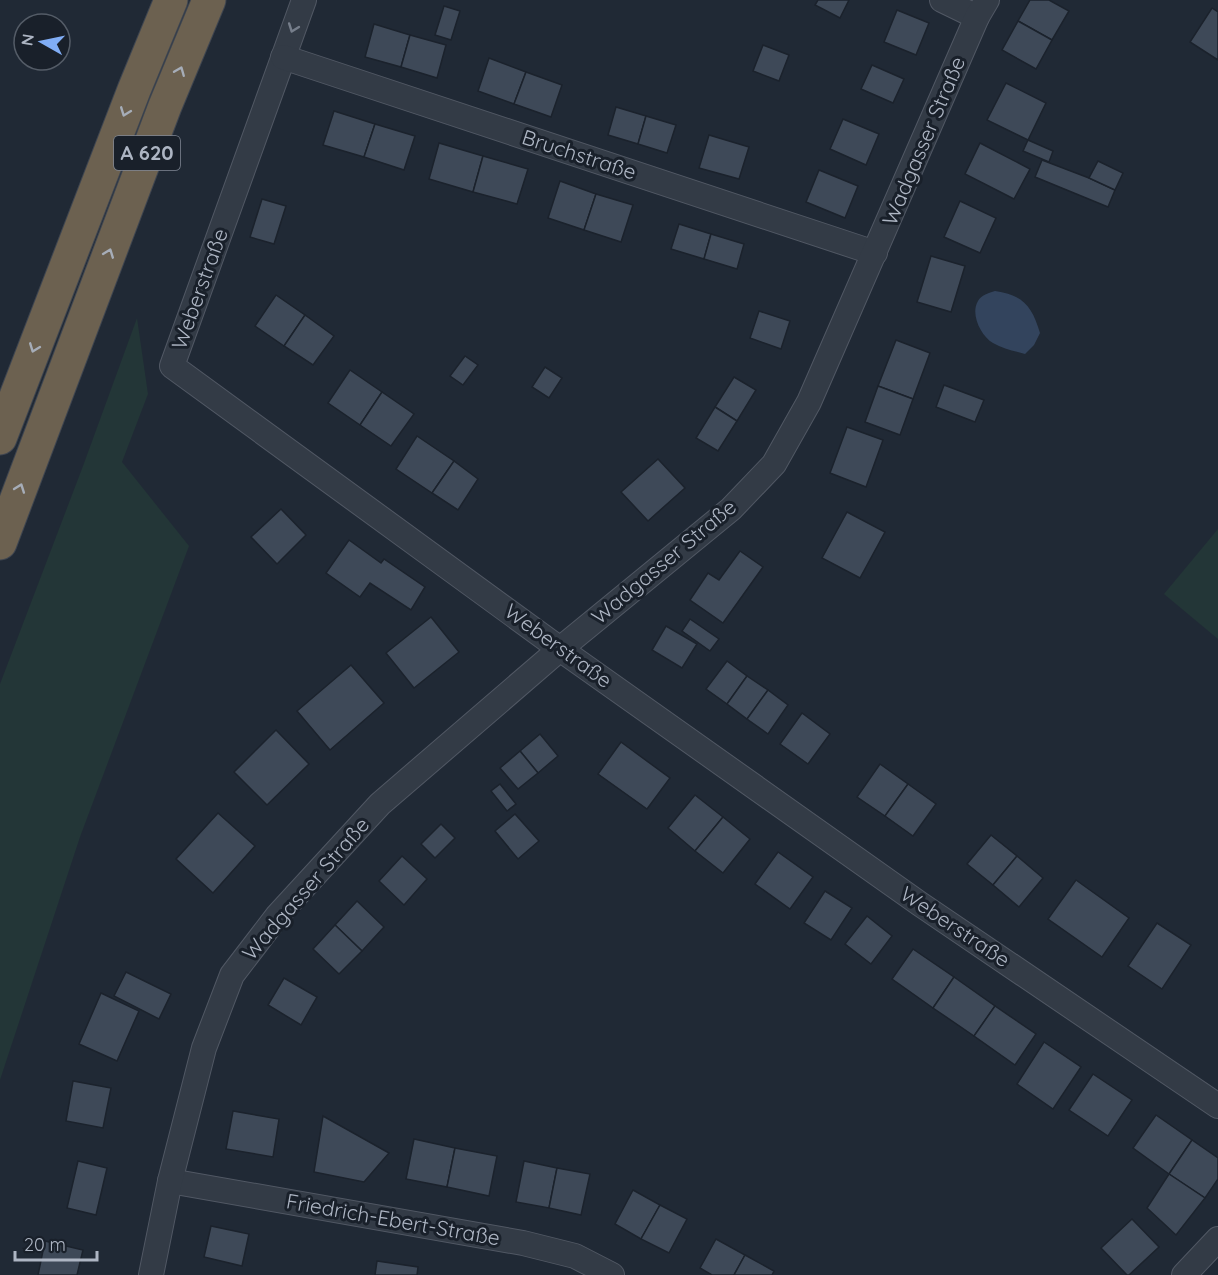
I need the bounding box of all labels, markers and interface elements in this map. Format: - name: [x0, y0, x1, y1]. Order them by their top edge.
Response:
- north arrow: [12, 12, 72, 72]
- one-way arrow: [288, 23, 301, 33]
- text: N: [16, 32, 38, 47]
- street label: Wadgasser Straße: [876, 52, 970, 229]
- one-way arrow: [173, 66, 185, 77]
- one-way arrow: [120, 106, 132, 117]
- street label: Bruchstraße: [519, 123, 640, 185]
- road number: A 620: [114, 136, 180, 170]
- street label: Weberstraße: [165, 225, 233, 353]
- one-way arrow: [102, 248, 115, 259]
- one-way arrow: [29, 343, 42, 353]
- one-way arrow: [13, 483, 26, 493]
- street label: Wadgasser Straße: [586, 493, 741, 629]
- street label: Weberstraße: [500, 597, 617, 693]
- street label: Wadgasser Straße: [236, 812, 374, 965]
- street label: Weberstraße: [896, 880, 1015, 972]
- street label: Friedrich-Ebert-Straße: [284, 1187, 502, 1251]
- scale bar: [15, 1224, 98, 1262]
- text: 20 m: [24, 1233, 66, 1256]

